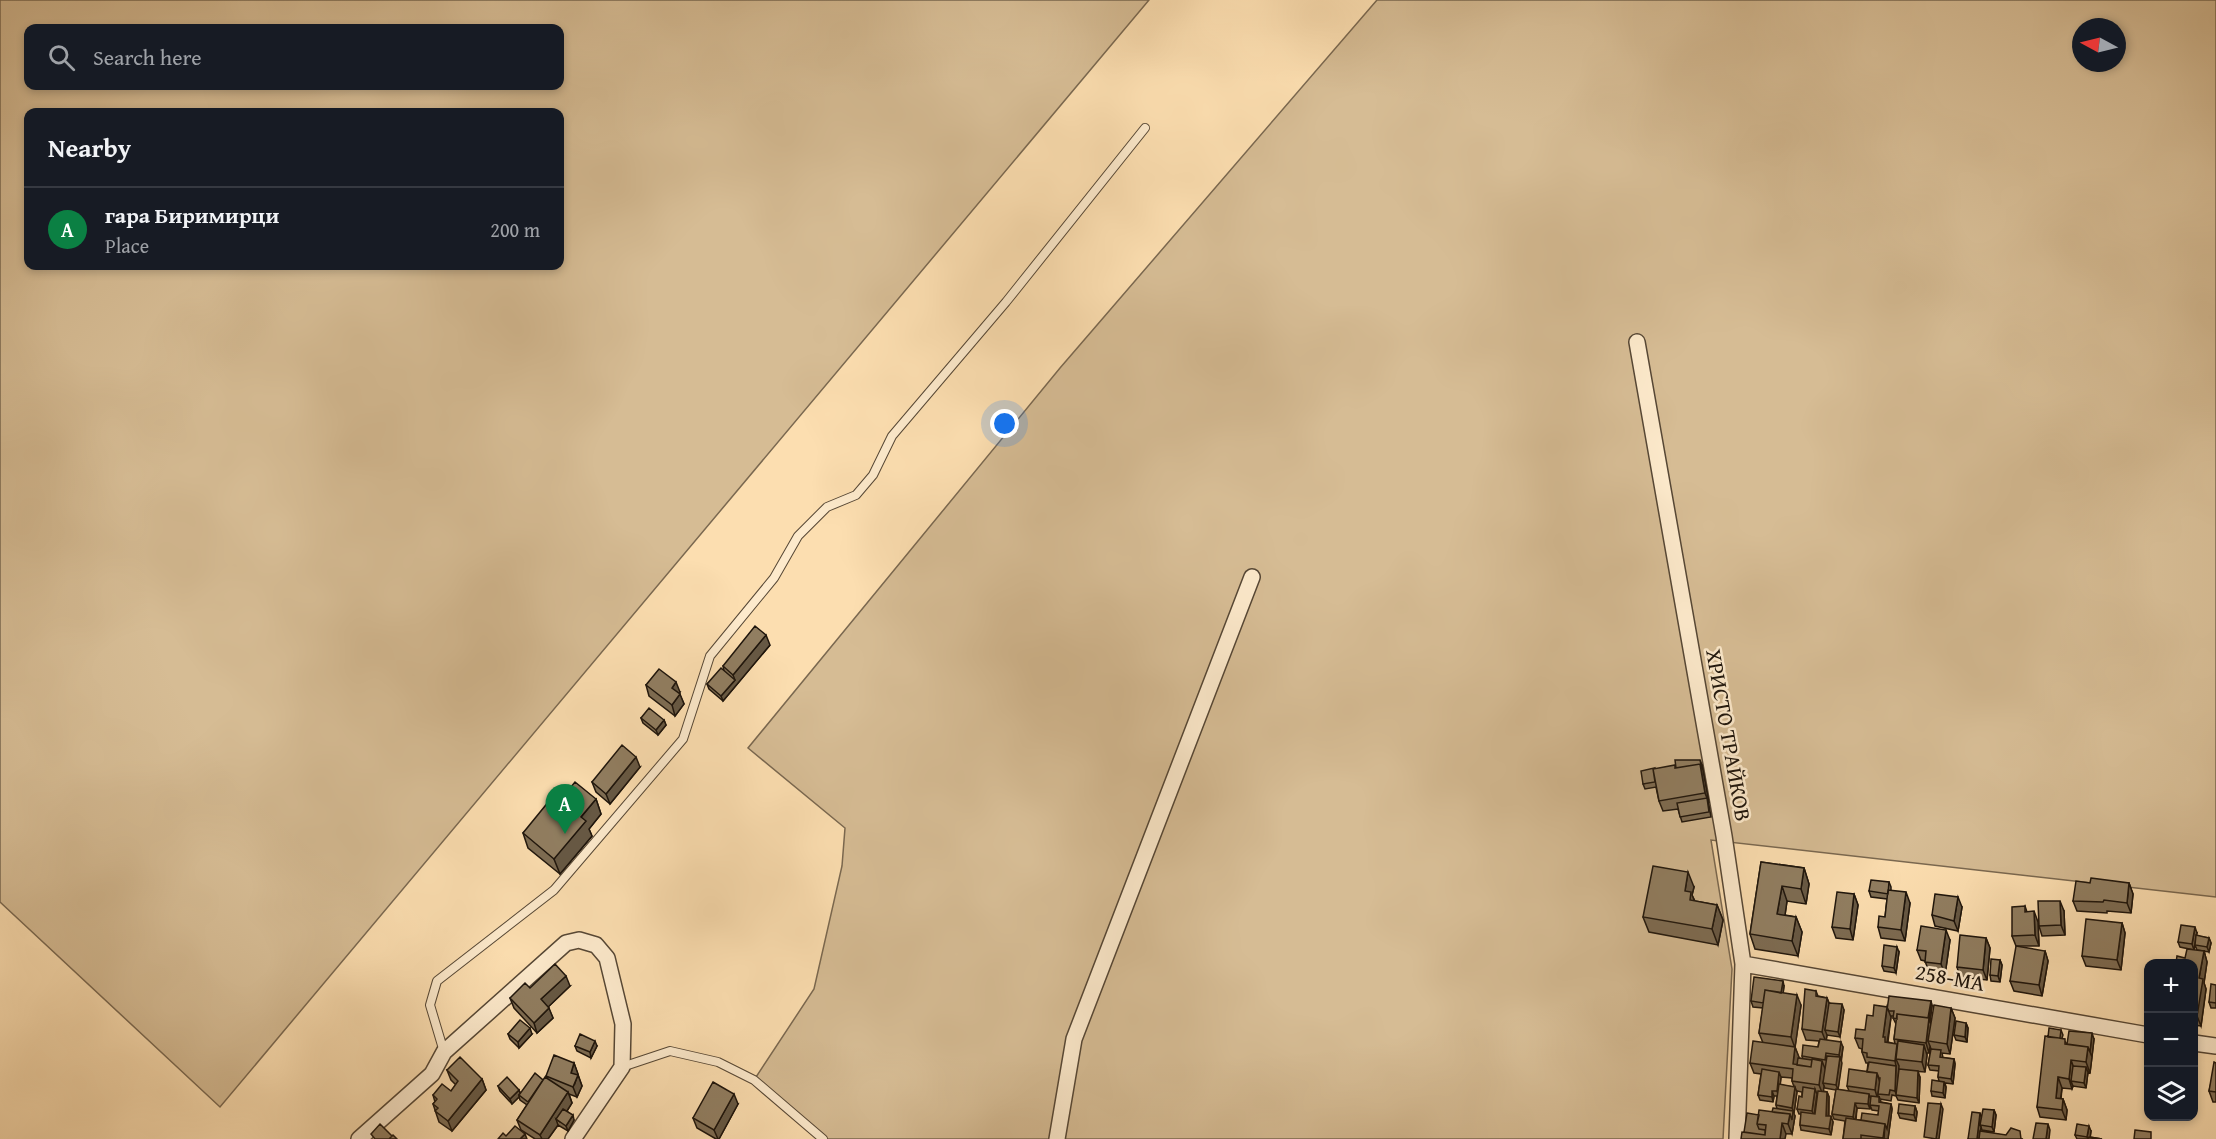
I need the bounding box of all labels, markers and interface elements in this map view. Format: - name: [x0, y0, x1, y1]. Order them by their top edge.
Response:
- north arrow: [2072, 18, 2126, 72]
- search box: [24, 24, 564, 90]
- icon: search: [45, 41, 78, 74]
- text: Search here: [93, 41, 202, 73]
- text: Nearby: [48, 128, 131, 167]
- text: гара Биримирци: [105, 199, 279, 231]
- text: A: [61, 215, 74, 244]
- text: 200 m: [490, 215, 540, 244]
- text: Place: [105, 231, 149, 260]
- your location: [990, 409, 1019, 438]
- street label: ХРИСТО ТРАЙКОВ: [1698, 646, 1760, 824]
- pin: A: [546, 784, 584, 834]
- street label: 258-МА: [1913, 955, 1988, 999]
- map controls: [2144, 959, 2198, 1121]
- button: +: [2144, 959, 2198, 1013]
- button: −: [2144, 1013, 2198, 1067]
- button: layers: [2144, 1067, 2198, 1121]

